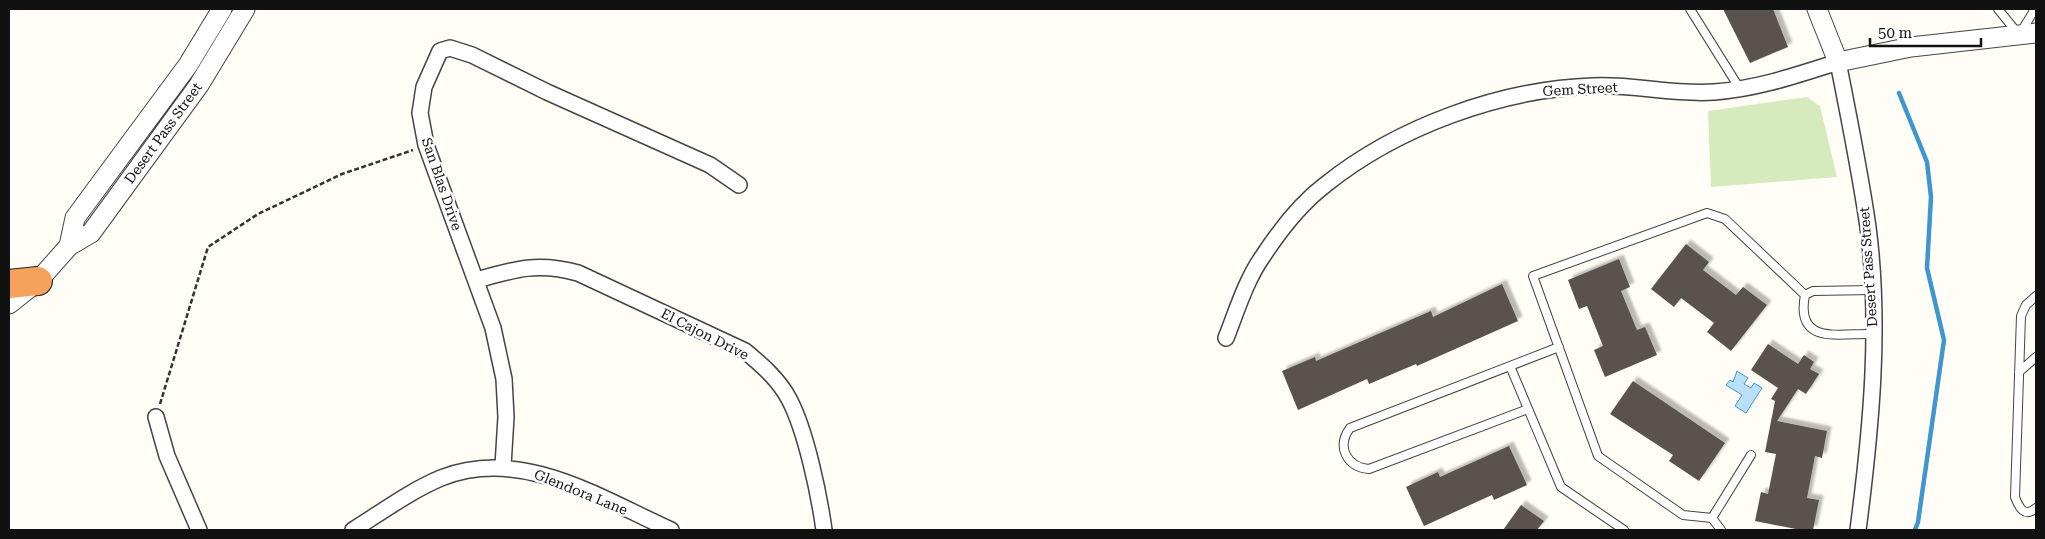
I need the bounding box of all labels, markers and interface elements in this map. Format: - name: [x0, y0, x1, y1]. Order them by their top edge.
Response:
- scale bar: [1870, 15, 1981, 47]
- text: 50 m: [1878, 24, 1913, 42]
- street label: Desert Pass Street: [121, 79, 205, 187]
- street label: Gem Street: [1542, 79, 1618, 99]
- street label: San Blas Drive: [419, 136, 465, 233]
- street label: Desert Pass Street: [1856, 206, 1880, 328]
- street label: El Cajon Drive: [658, 305, 752, 363]
- street label: Glendora Lane: [532, 466, 630, 518]

